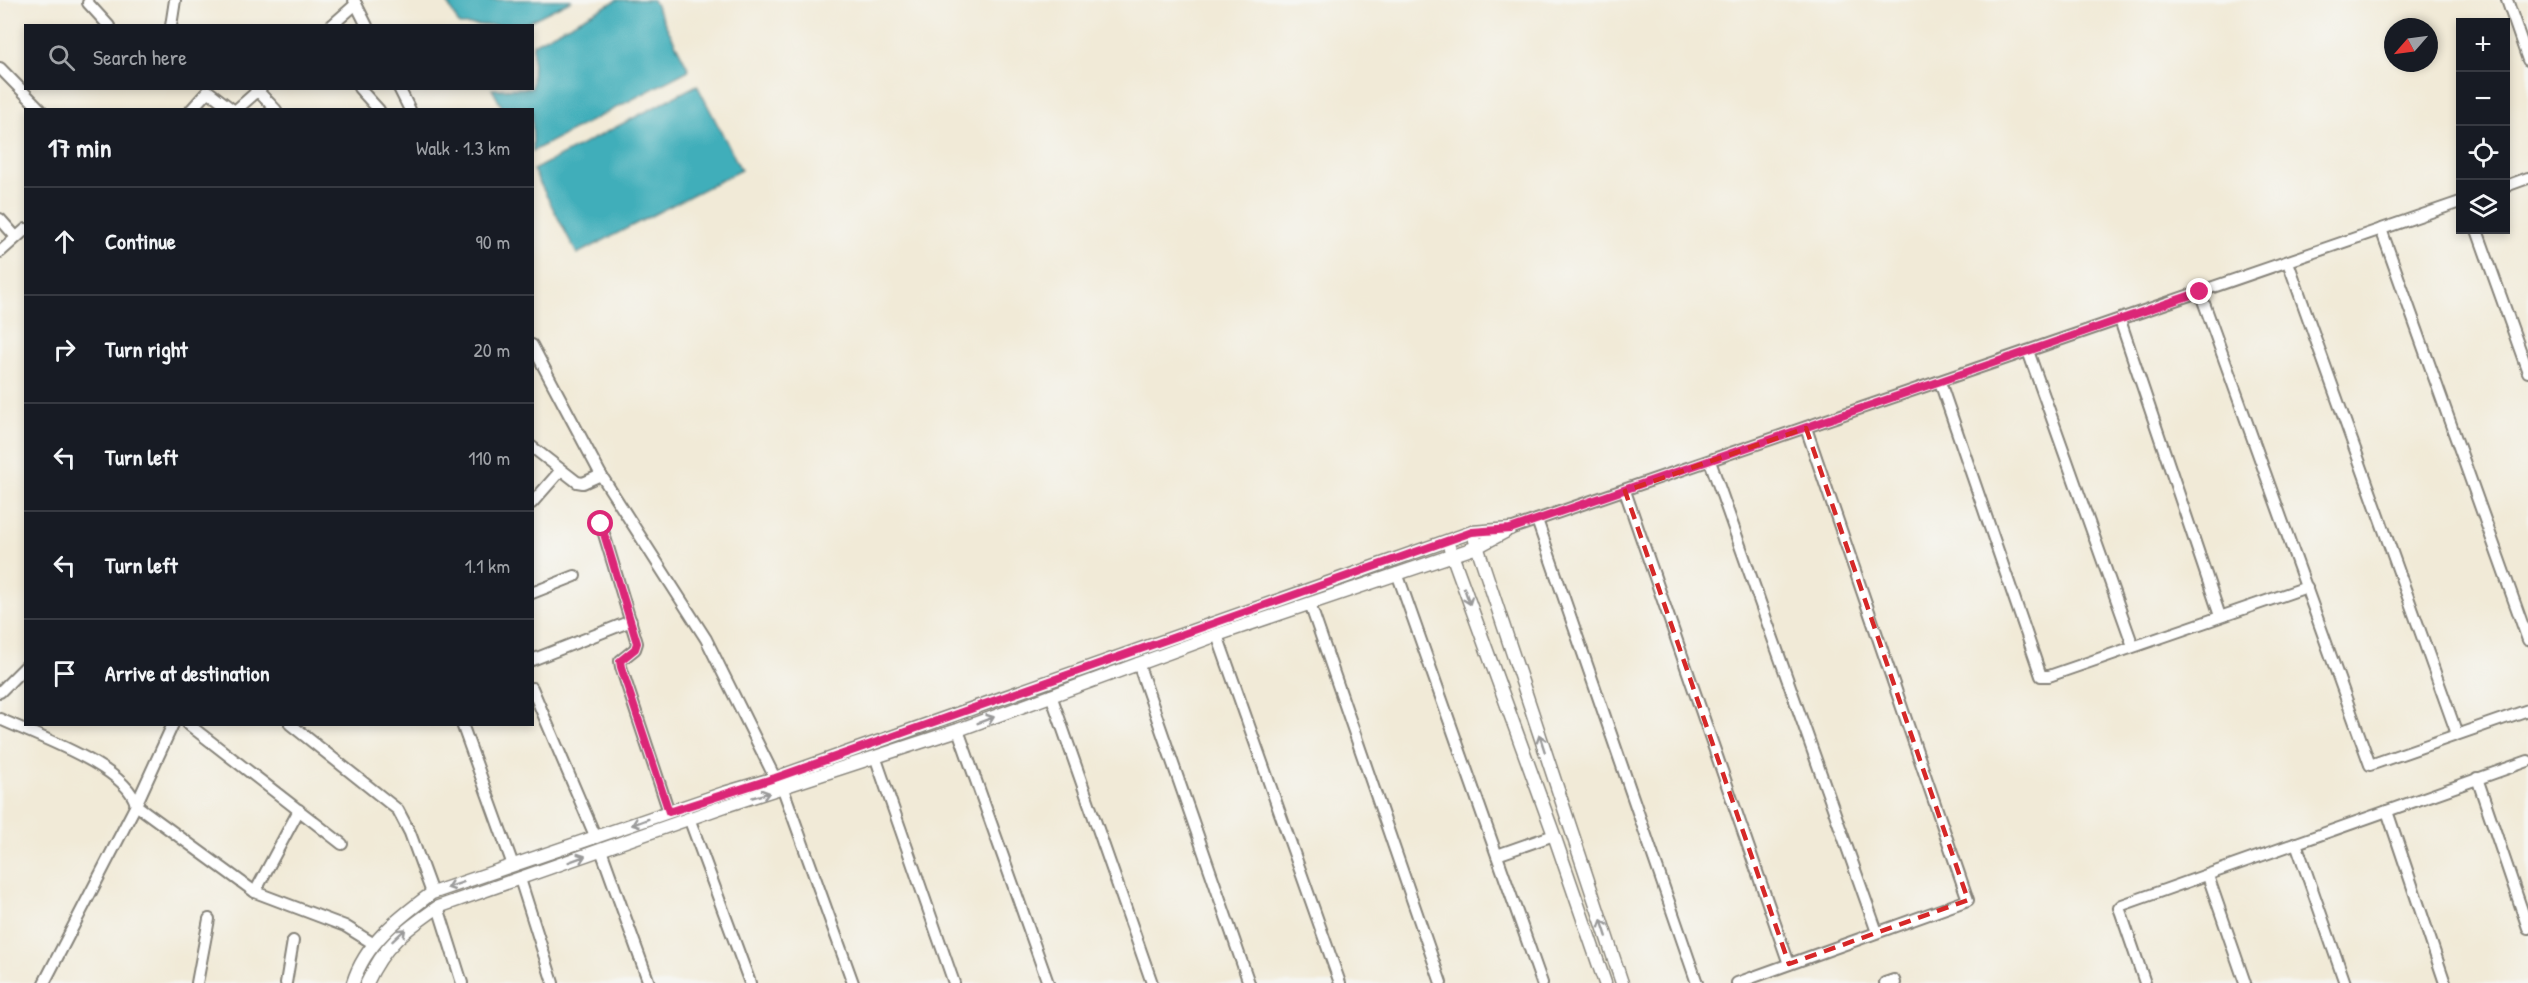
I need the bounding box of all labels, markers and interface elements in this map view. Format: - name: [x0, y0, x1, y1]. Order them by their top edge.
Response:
- north arrow: [2384, 18, 2438, 72]
- map controls: [2456, 18, 2510, 234]
- button: +: [2456, 18, 2510, 72]
- search box: [24, 24, 534, 90]
- icon: search: [45, 41, 78, 74]
- text: Search here: [93, 42, 187, 72]
- button: −: [2456, 72, 2510, 126]
- button: locate: [2456, 126, 2510, 180]
- text: 17 min: [48, 130, 112, 165]
- text: Walk · 1.3 km: [416, 134, 510, 161]
- button: layers: [2456, 180, 2510, 234]
- icon: ahead: [48, 225, 81, 258]
- text: Continue: [105, 226, 176, 256]
- text: 90 m: [476, 228, 510, 255]
- route end: [2186, 278, 2212, 304]
- icon: right: [48, 333, 81, 366]
- text: Turn right: [105, 334, 188, 364]
- text: 20 m: [473, 336, 510, 363]
- icon: left: [48, 441, 81, 474]
- text: Turn left: [105, 442, 178, 472]
- text: 110 m: [468, 444, 510, 471]
- route start: [587, 510, 613, 536]
- icon: left: [48, 549, 81, 582]
- text: Turn left: [105, 550, 178, 580]
- text: 1.1 km: [465, 552, 510, 579]
- one-way arrow: [1462, 586, 1473, 605]
- icon: arrive: [48, 657, 81, 690]
- text: Arrive at destination: [105, 658, 270, 688]
- one-way arrow: [976, 714, 995, 725]
- one-way arrow: [1536, 734, 1547, 752]
- one-way arrow: [751, 789, 770, 800]
- one-way arrow: [631, 817, 650, 828]
- one-way arrow: [567, 853, 586, 864]
- one-way arrow: [446, 881, 465, 892]
- one-way arrow: [1598, 918, 1609, 937]
- one-way arrow: [392, 928, 407, 943]

